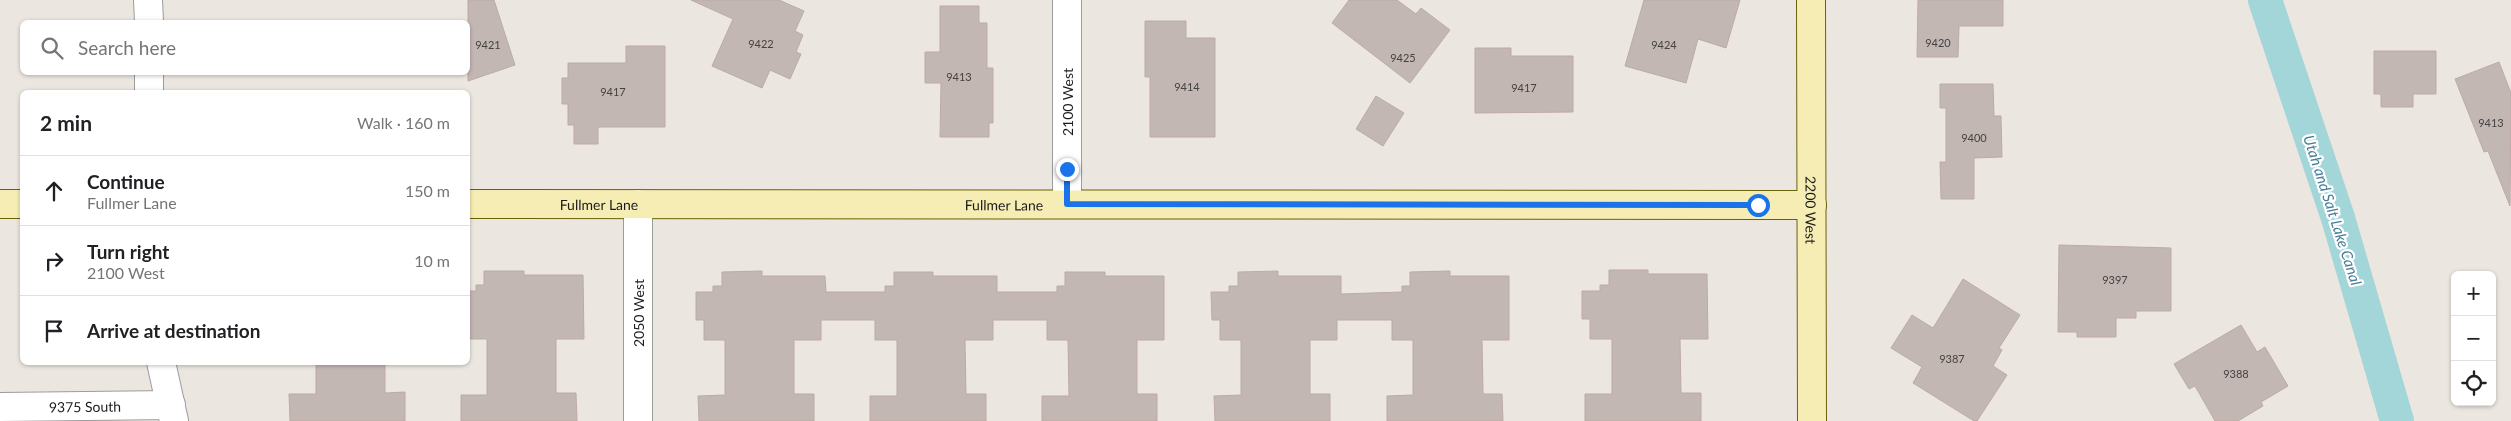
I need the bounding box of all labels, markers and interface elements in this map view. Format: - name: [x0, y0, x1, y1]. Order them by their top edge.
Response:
- search box: [20, 20, 470, 75]
- icon: search: [38, 34, 66, 62]
- text: Search here: [78, 36, 176, 59]
- house number: 9420: [1925, 36, 1951, 49]
- house number: 9422: [748, 37, 774, 50]
- house number: 9421: [475, 38, 501, 51]
- house number: 9424: [1651, 38, 1677, 51]
- house number: 9425: [1390, 51, 1416, 64]
- street label: 2100 West: [1059, 68, 1076, 136]
- house number: 9413: [946, 70, 972, 83]
- house number: 9414: [1174, 80, 1200, 93]
- house number: 9417: [1511, 81, 1537, 94]
- house number: 9417: [600, 85, 626, 98]
- text: 2 min: [40, 110, 92, 135]
- text: Walk · 160 m: [357, 113, 450, 132]
- house number: 9413: [2478, 116, 2504, 129]
- house number: 9400: [1961, 131, 1987, 144]
- water label: Utah and Salt Lake Canal: [2300, 133, 2366, 288]
- route end: [1056, 158, 1079, 181]
- text: Continue: [87, 170, 165, 193]
- street label: 2200 West: [1803, 176, 1820, 244]
- icon: ahead: [40, 177, 68, 205]
- text: 150 m: [405, 181, 450, 200]
- text: Fullmer Lane: [87, 193, 177, 212]
- route start: [1747, 194, 1770, 217]
- street label: Fullmer Lane: [560, 196, 638, 213]
- street label: Fullmer Lane: [965, 196, 1043, 213]
- text: Turn right: [87, 240, 169, 263]
- icon: right: [40, 247, 68, 275]
- text: 10 m: [414, 251, 450, 270]
- text: 2100 West: [87, 263, 165, 282]
- map controls: [2451, 271, 2496, 406]
- button: +: [2451, 271, 2496, 316]
- house number: 9397: [2102, 273, 2128, 286]
- street label: 2050 West: [630, 279, 647, 347]
- button: −: [2451, 316, 2496, 361]
- icon: arrive: [40, 317, 68, 345]
- text: Arrive at destination: [87, 319, 260, 342]
- house number: 9387: [1939, 352, 1965, 365]
- button: locate: [2451, 361, 2496, 406]
- house number: 9388: [2223, 367, 2249, 380]
- street label: 9375 South: [49, 397, 121, 415]

